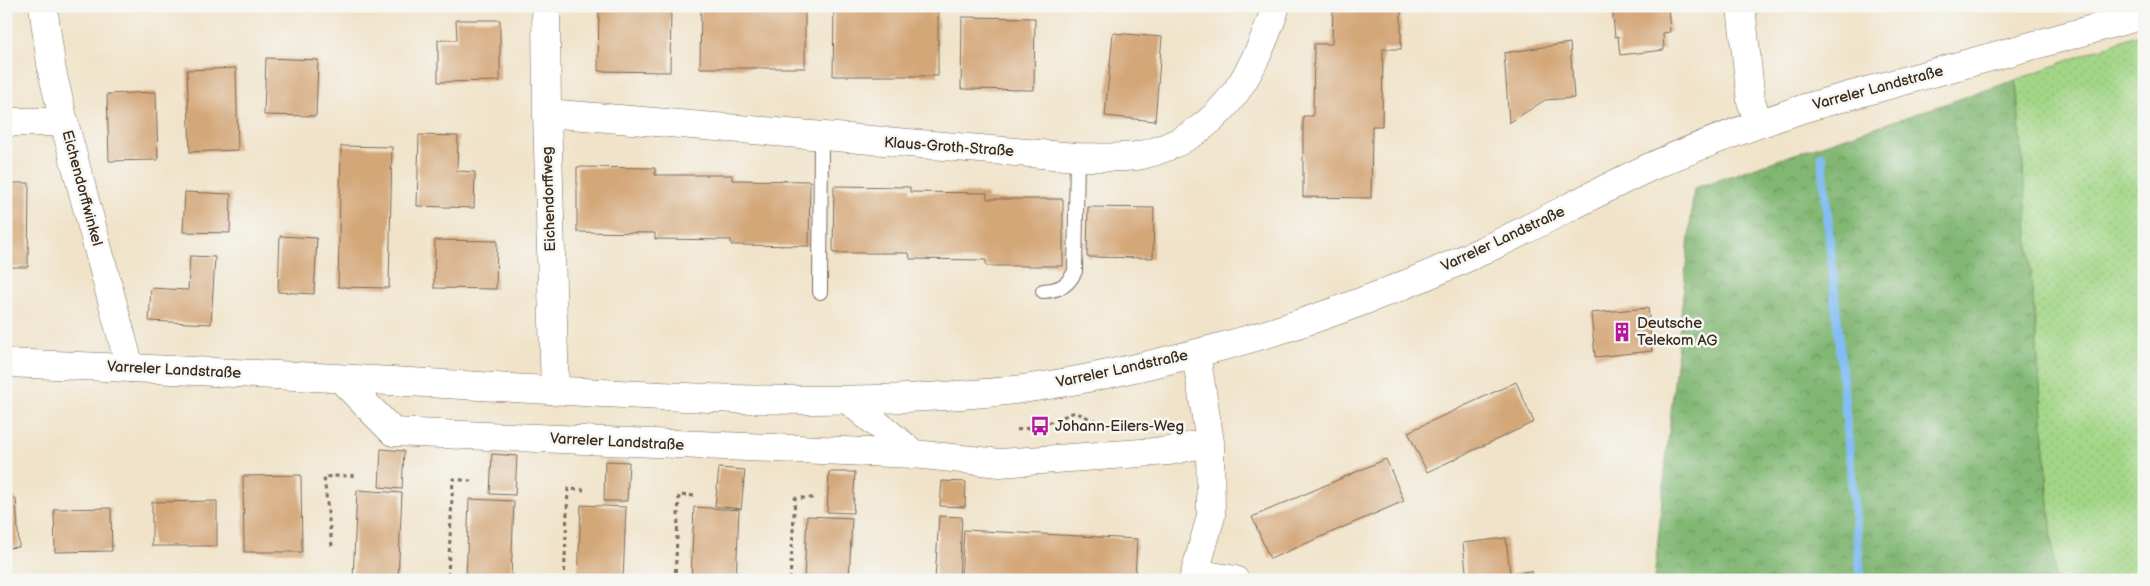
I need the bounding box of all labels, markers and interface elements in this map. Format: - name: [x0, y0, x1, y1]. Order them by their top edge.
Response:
- street label: Varreler Landstraße: [1811, 61, 1945, 115]
- street label: Eichendorffwinkel: [57, 128, 107, 248]
- street label: Klaus-Groth-Straße: [883, 133, 1015, 161]
- street label: Eichendorffweg: [538, 146, 560, 252]
- street label: Varreler Landstraße: [1438, 202, 1568, 276]
- place label: Deutsche Telekom AG: [1637, 314, 1718, 350]
- building icon: Deutsche Telekom AG: [1611, 321, 1633, 343]
- street label: Varreler Landstraße: [1054, 346, 1190, 392]
- street label: Varreler Landstraße: [106, 357, 242, 383]
- bus stop icon: Johann-Eilers-Weg: [1029, 415, 1051, 437]
- place label: Johann-Eilers-Weg: [1055, 417, 1184, 436]
- street label: Varreler Landstraße: [549, 429, 685, 455]

